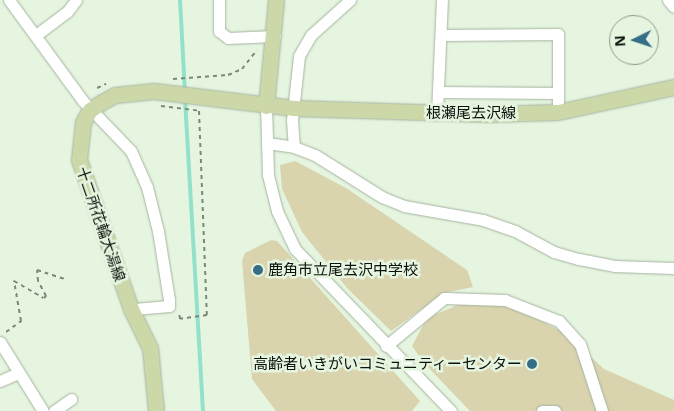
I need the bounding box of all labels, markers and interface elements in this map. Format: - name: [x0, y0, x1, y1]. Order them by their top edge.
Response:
- north arrow: [609, 15, 659, 65]
- text: N: [610, 35, 629, 47]
- street label: 根瀬尾去沢線: [426, 104, 516, 122]
- street label: 十二所花輪大湯線: [73, 164, 129, 284]
- place label: 鹿角市立尾去沢中学校: [268, 261, 418, 279]
- marker: 鹿角市立尾去沢中学校: [252, 264, 264, 276]
- place label: 高齢者いきがいコミュニティーセンター: [252, 355, 522, 373]
- marker: 高齢者いきがいコミュニティーセンター: [526, 358, 538, 370]

